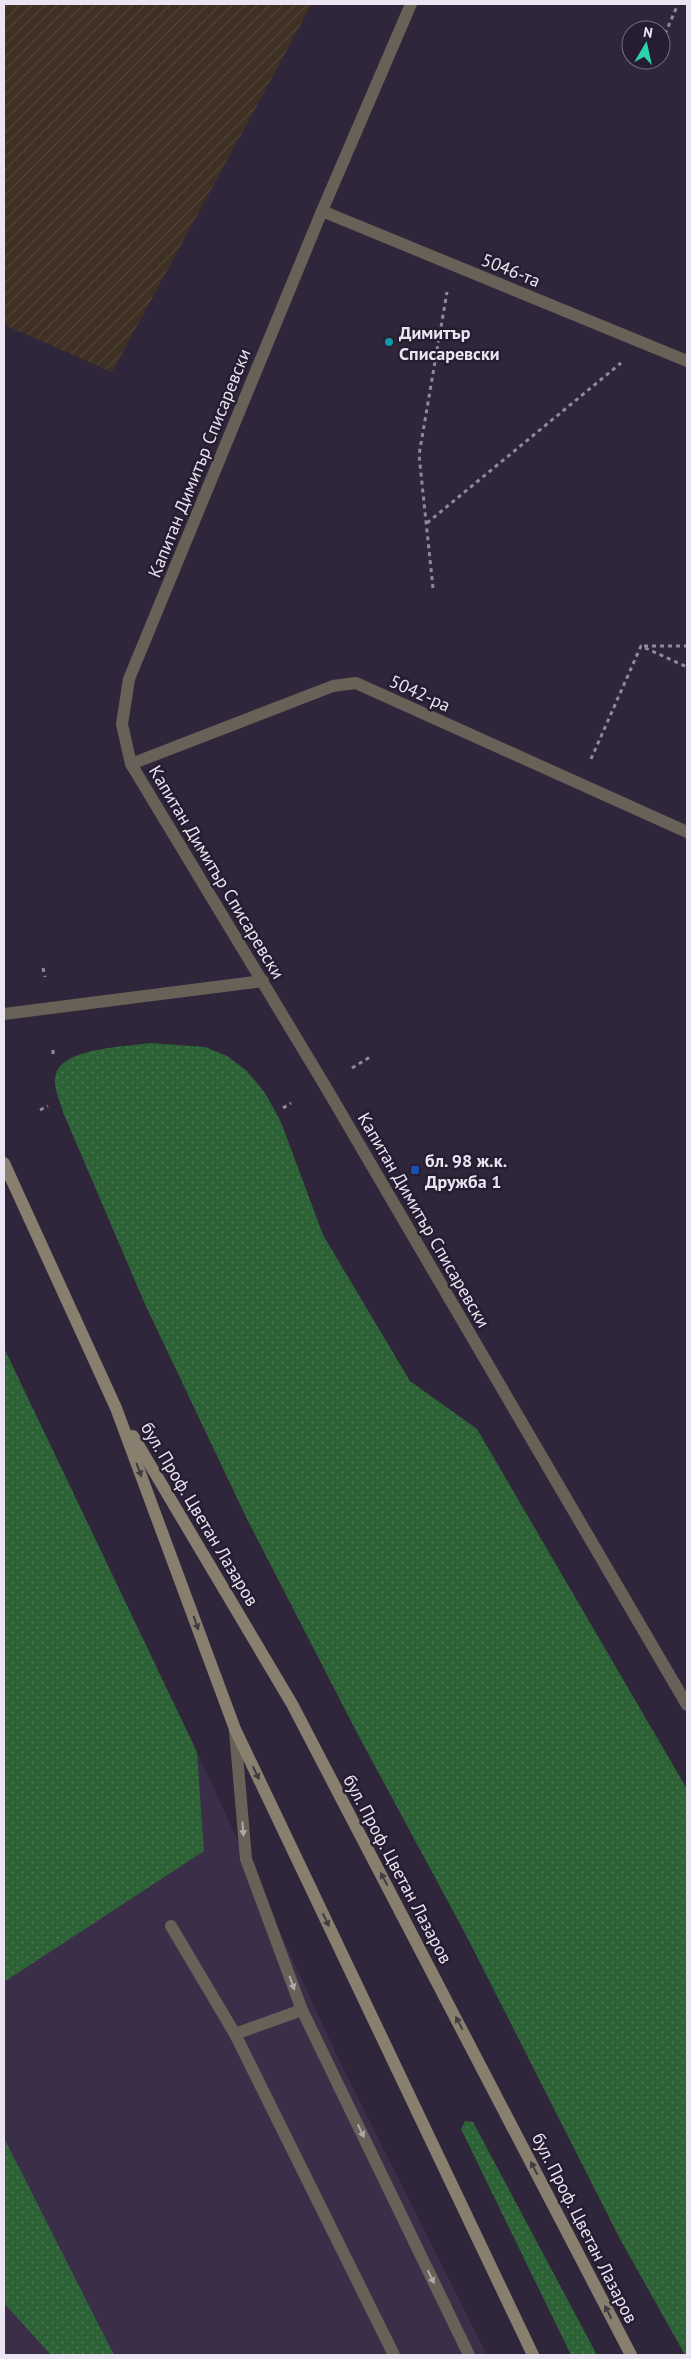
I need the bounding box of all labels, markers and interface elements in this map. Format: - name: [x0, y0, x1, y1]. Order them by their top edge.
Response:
- north arrow: [621, 20, 671, 70]
- text: N: [642, 23, 654, 42]
- street label: 5046-та: [478, 248, 544, 292]
- place label: Димитър Списаревски: [399, 321, 500, 365]
- marker: Димитър Списаревски: [383, 336, 395, 348]
- street label: Капитан Димитър Списаревски: [142, 345, 256, 581]
- street label: 5042-ра: [386, 669, 454, 717]
- street label: Капитан Димитър Списаревски: [144, 761, 290, 983]
- street label: Капитан Димитър Списаревски: [353, 1108, 495, 1332]
- place label: бл. 98 ж.к. Дружба 1: [425, 1149, 507, 1193]
- marker: бл. 98 ж.к. Дружба 1: [409, 1164, 421, 1176]
- street label: бул. Проф. Цветан Лазаров: [136, 1418, 264, 1610]
- one-way arrow: [136, 1463, 143, 1478]
- one-way arrow: [193, 1615, 200, 1630]
- one-way arrow: [252, 1766, 260, 1780]
- street label: бул. Проф. Цветан Лазаров: [338, 1771, 458, 1967]
- one-way arrow: [240, 1822, 248, 1838]
- one-way arrow: [380, 1872, 388, 1886]
- one-way arrow: [322, 1913, 330, 1927]
- one-way arrow: [289, 1976, 297, 1991]
- one-way arrow: [455, 2016, 463, 2030]
- one-way arrow: [357, 2124, 365, 2138]
- street label: бул. Проф. Цветан Лазаров: [527, 2129, 643, 2327]
- one-way arrow: [530, 2160, 538, 2175]
- one-way arrow: [427, 2270, 435, 2284]
- one-way arrow: [604, 2305, 612, 2319]

